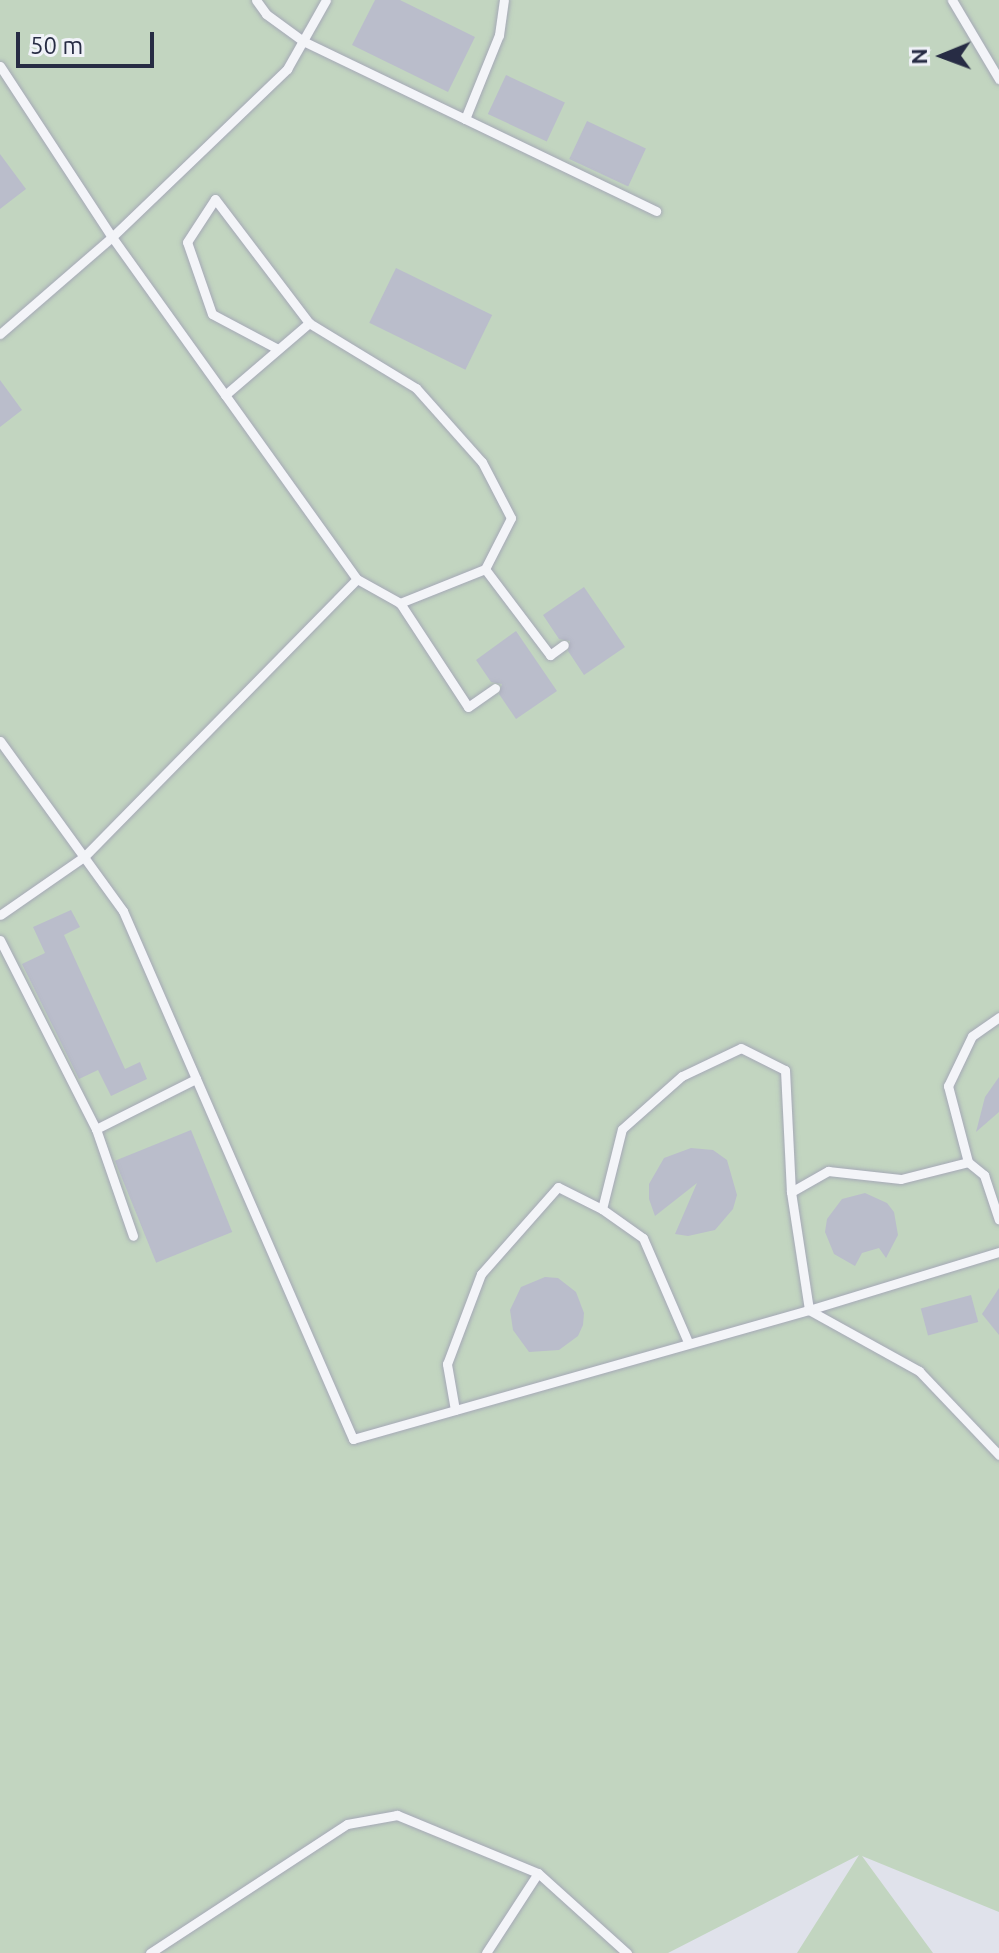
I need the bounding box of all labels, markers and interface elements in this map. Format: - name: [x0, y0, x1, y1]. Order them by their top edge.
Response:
- scale bar: [20, 16, 158, 66]
- north arrow: [903, 16, 983, 96]
- text: 50 m: [30, 32, 83, 59]
- text: N: [906, 48, 931, 65]

